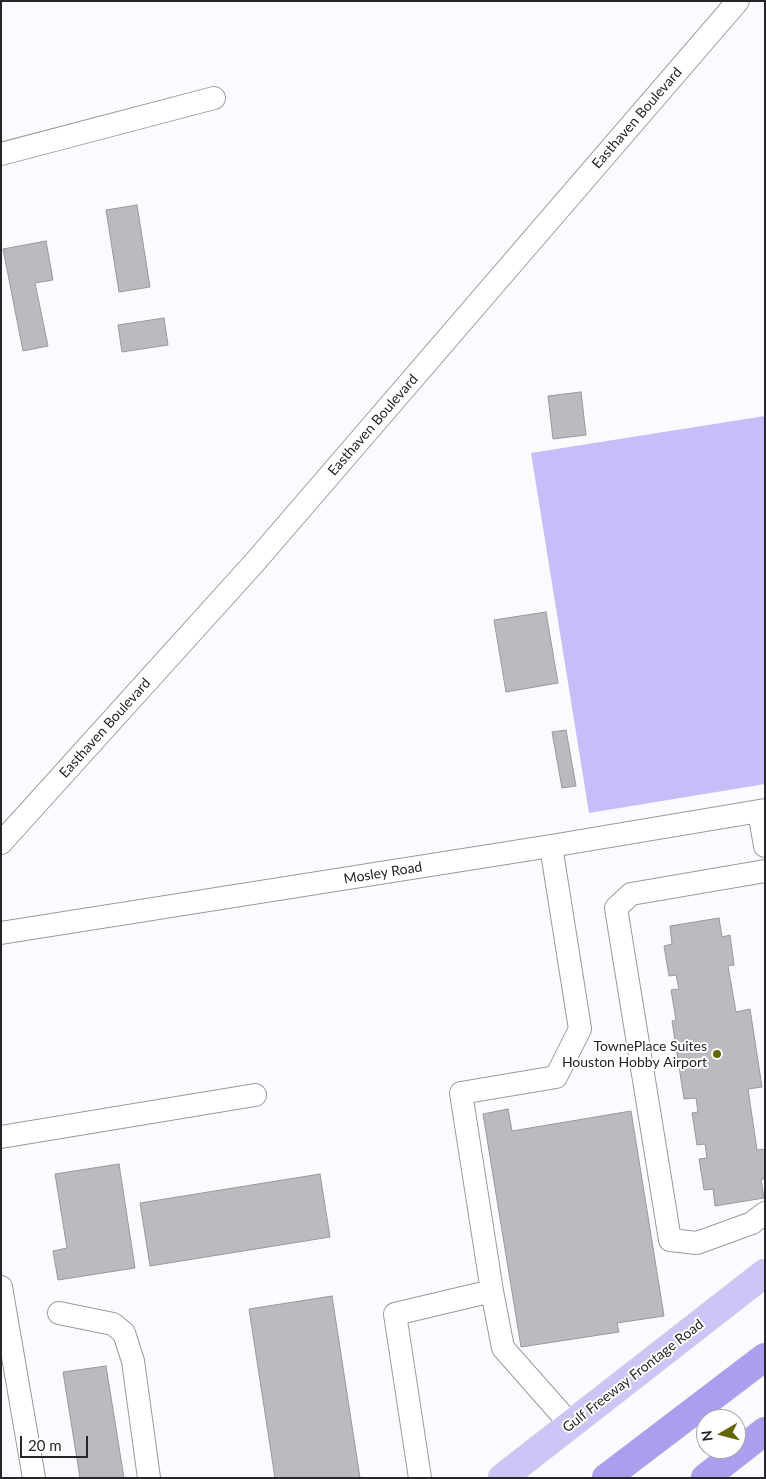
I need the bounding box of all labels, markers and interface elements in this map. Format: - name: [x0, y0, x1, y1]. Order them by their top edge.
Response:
- street label: Easthaven Boulevard: [589, 64, 685, 172]
- street label: Easthaven Boulevard: [325, 371, 421, 479]
- street label: Easthaven Boulevard: [56, 675, 154, 781]
- street label: Mosley Road: [343, 859, 423, 887]
- place label: TownePlace Suites Houston Hobby Airport: [562, 1038, 707, 1070]
- marker: TownePlace Suites Houston Hobby Airport: [711, 1048, 723, 1060]
- street label: Gulf Freeway Frontage Road: [559, 1316, 707, 1436]
- north arrow: [696, 1409, 746, 1459]
- scale bar: [22, 1426, 90, 1458]
- text: N: [697, 1429, 716, 1443]
- text: 20 m: [28, 1436, 62, 1454]

